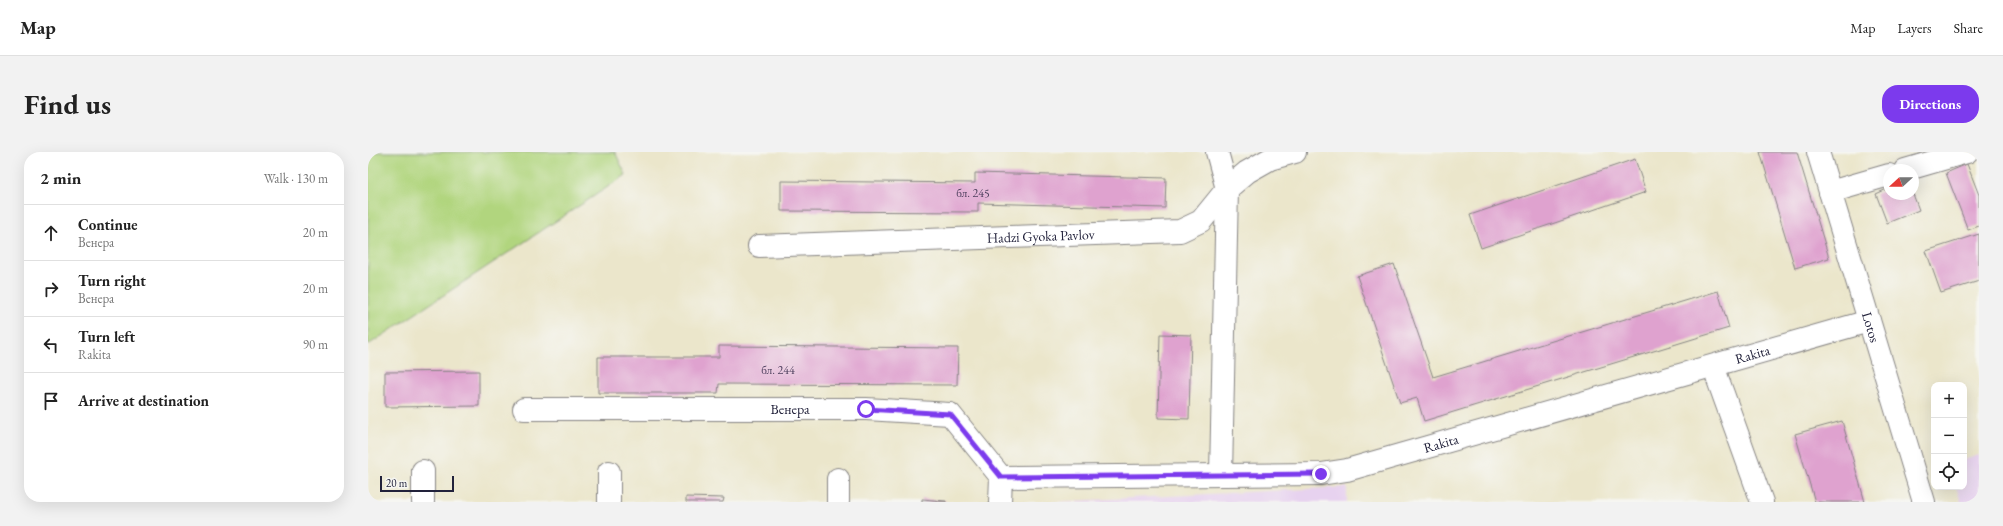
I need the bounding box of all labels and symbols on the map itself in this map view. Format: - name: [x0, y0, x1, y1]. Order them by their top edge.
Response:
- north arrow: [1883, 164, 1919, 200]
- house number: бл. 245: [956, 185, 990, 201]
- street label: Hadzi Gyoka Pavlov: [987, 225, 1096, 247]
- street label: Lotos: [1858, 310, 1884, 345]
- street label: Rakita: [1733, 341, 1772, 368]
- house number: бл. 244: [761, 362, 795, 378]
- street label: Венера: [770, 400, 810, 418]
- route start: [857, 400, 875, 418]
- street label: Rakita: [1421, 430, 1461, 457]
- route end: [1312, 465, 1330, 483]
- scale bar: [380, 474, 454, 493]

